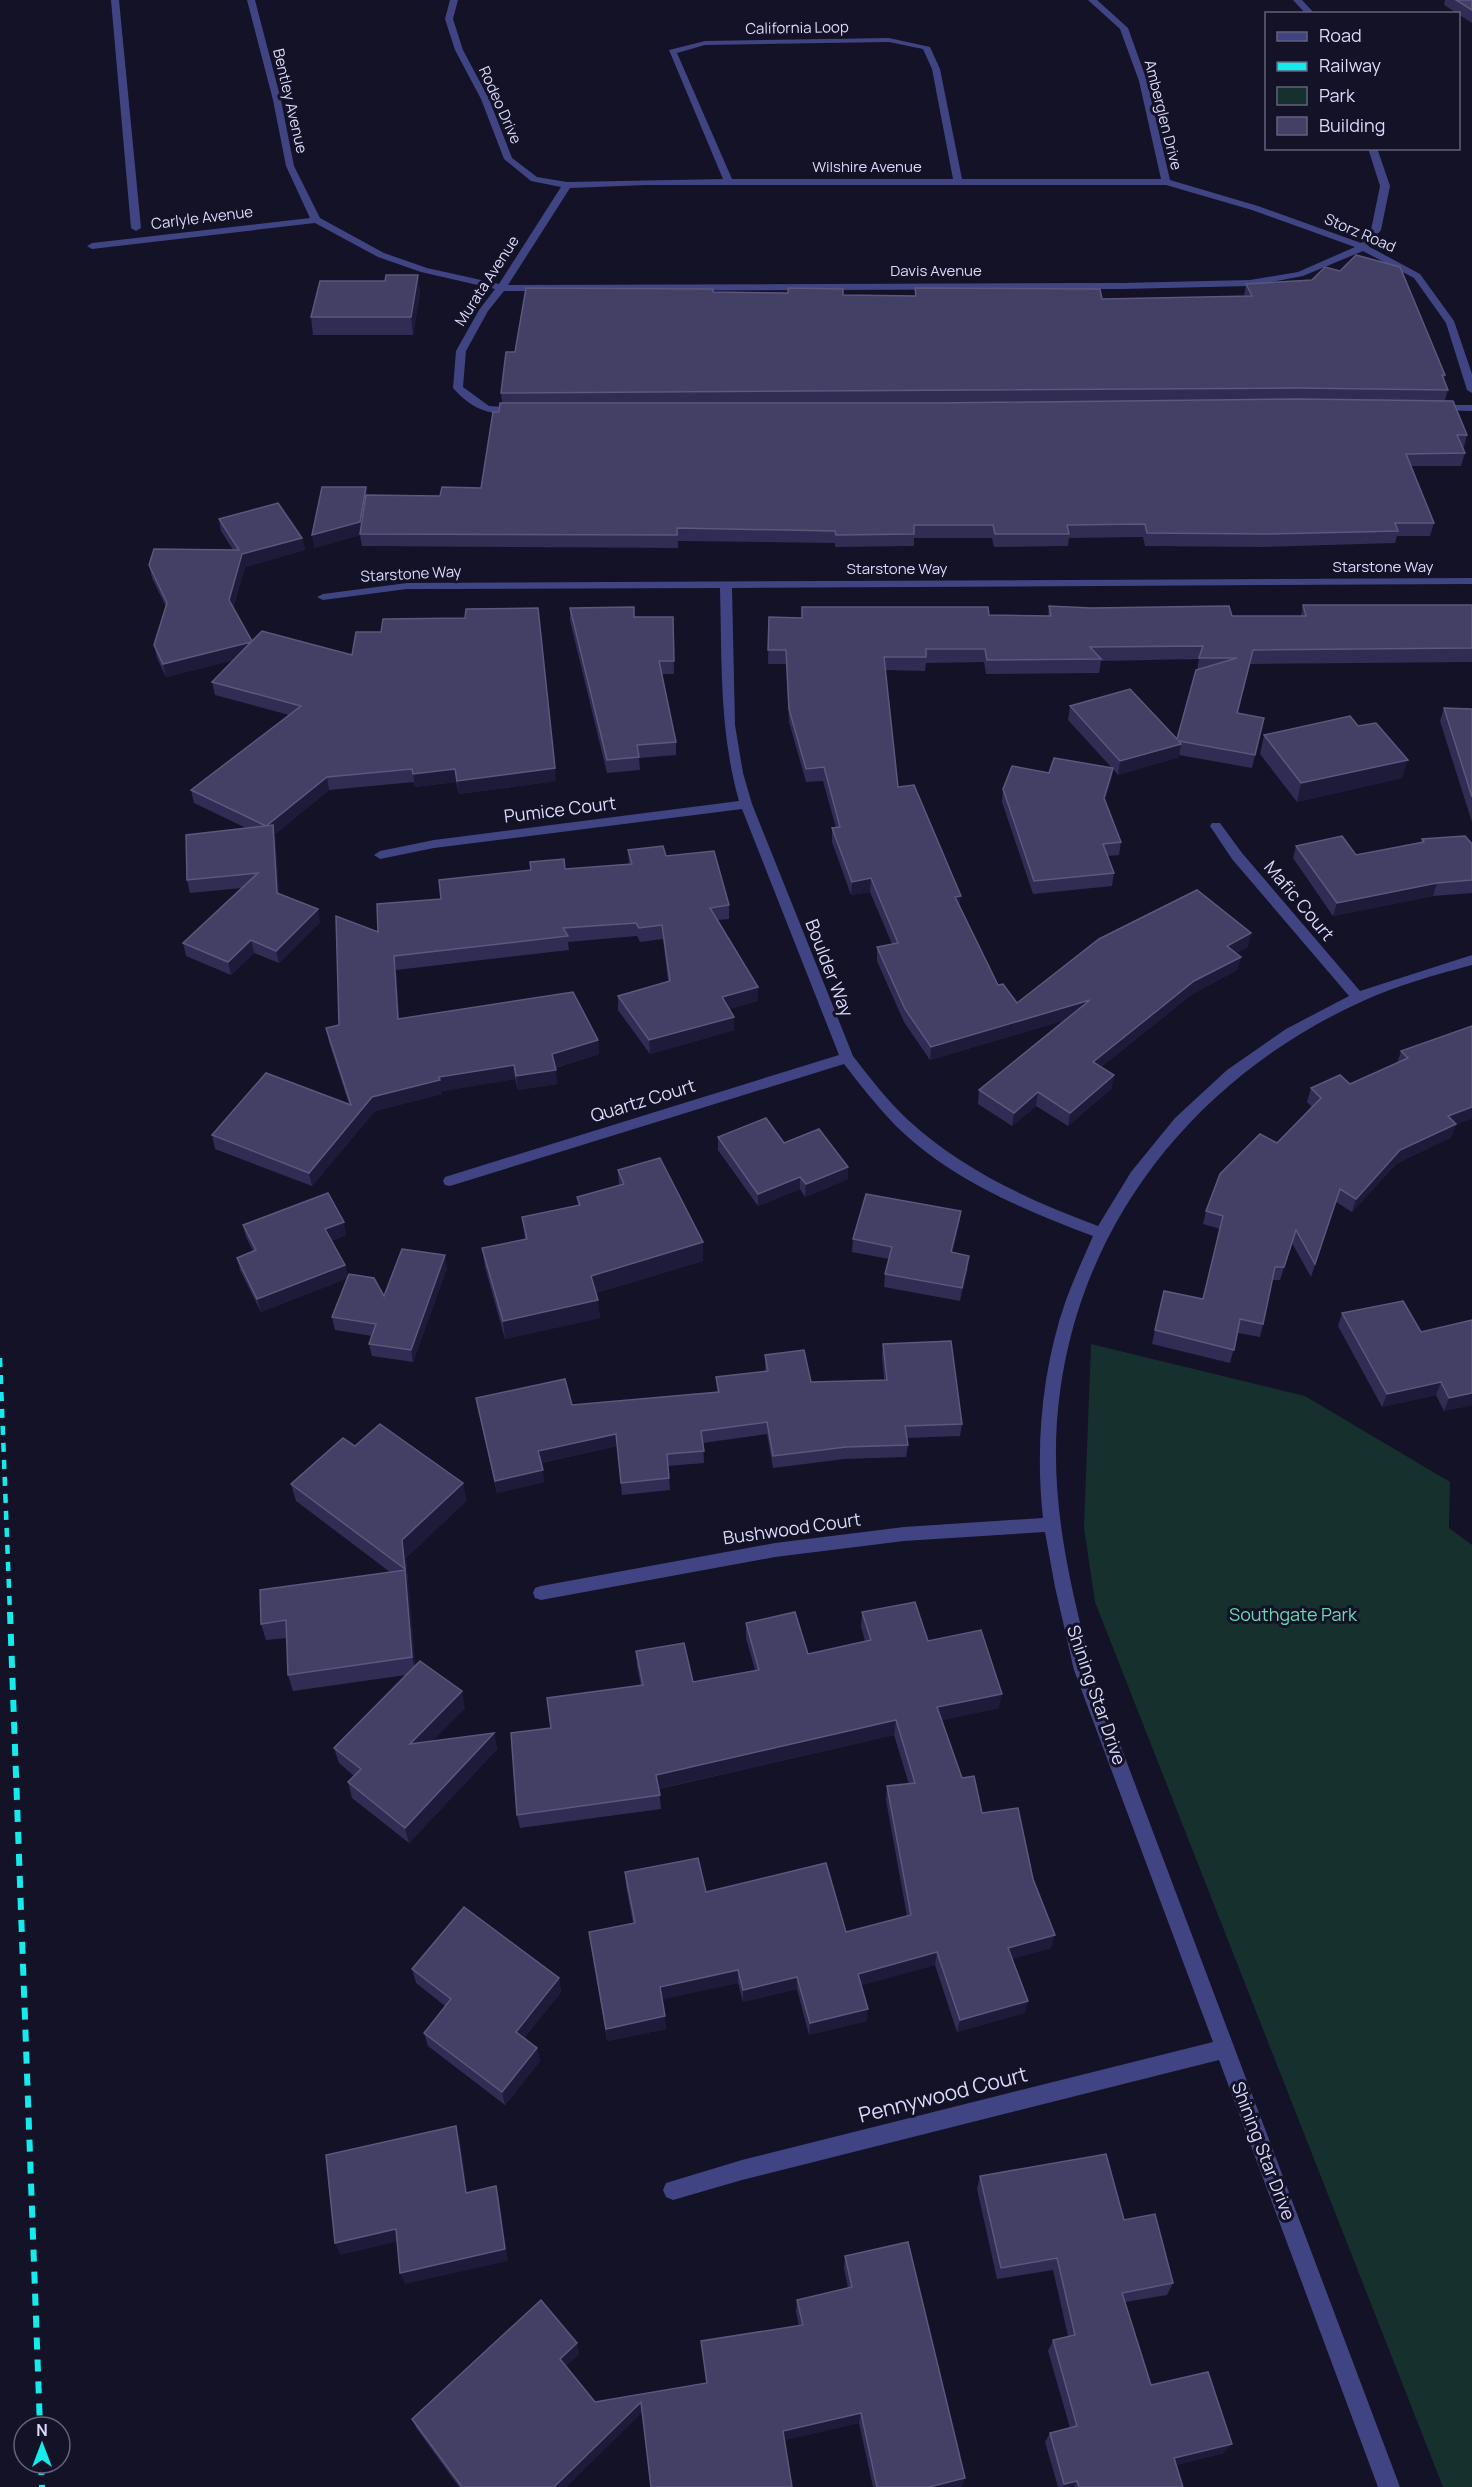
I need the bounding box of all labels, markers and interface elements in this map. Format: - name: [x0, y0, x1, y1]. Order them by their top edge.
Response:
- legend: [1265, 12, 1460, 150]
- street label: California Loop: [745, 16, 849, 39]
- text: Road: [1319, 23, 1362, 47]
- street label: Bentley Avenue: [268, 46, 313, 156]
- text: Railway: [1319, 53, 1381, 77]
- street label: Amberglen Drive: [1140, 58, 1187, 172]
- street label: Rodeo Drive: [474, 63, 527, 147]
- text: Park: [1319, 83, 1356, 107]
- text: Building: [1319, 113, 1385, 137]
- street label: Wilshire Avenue: [812, 156, 922, 177]
- street label: Carlyle Avenue: [150, 201, 254, 234]
- street label: Storz Road: [1321, 208, 1399, 257]
- street label: Murata Avenue: [450, 231, 524, 330]
- street label: Davis Avenue: [890, 260, 982, 281]
- street label: Starstone Way: [1333, 556, 1434, 577]
- street label: Starstone Way: [847, 558, 948, 579]
- street label: Starstone Way: [360, 560, 462, 587]
- street label: Pumice Court: [502, 790, 617, 828]
- street label: Mafic Court: [1259, 855, 1340, 945]
- street label: Boulder Way: [800, 915, 860, 1020]
- street label: Quartz Court: [587, 1073, 698, 1127]
- street label: Bushwood Court: [721, 1506, 862, 1550]
- park label: Southgate Park: [1229, 1602, 1358, 1626]
- street label: Shining Star Drive: [1062, 1622, 1132, 1768]
- street label: Pennywood Court: [855, 2059, 1030, 2129]
- street label: Shining Star Drive: [1227, 2078, 1301, 2223]
- north arrow: [12, 2415, 72, 2475]
- text: N: [36, 2419, 48, 2441]

